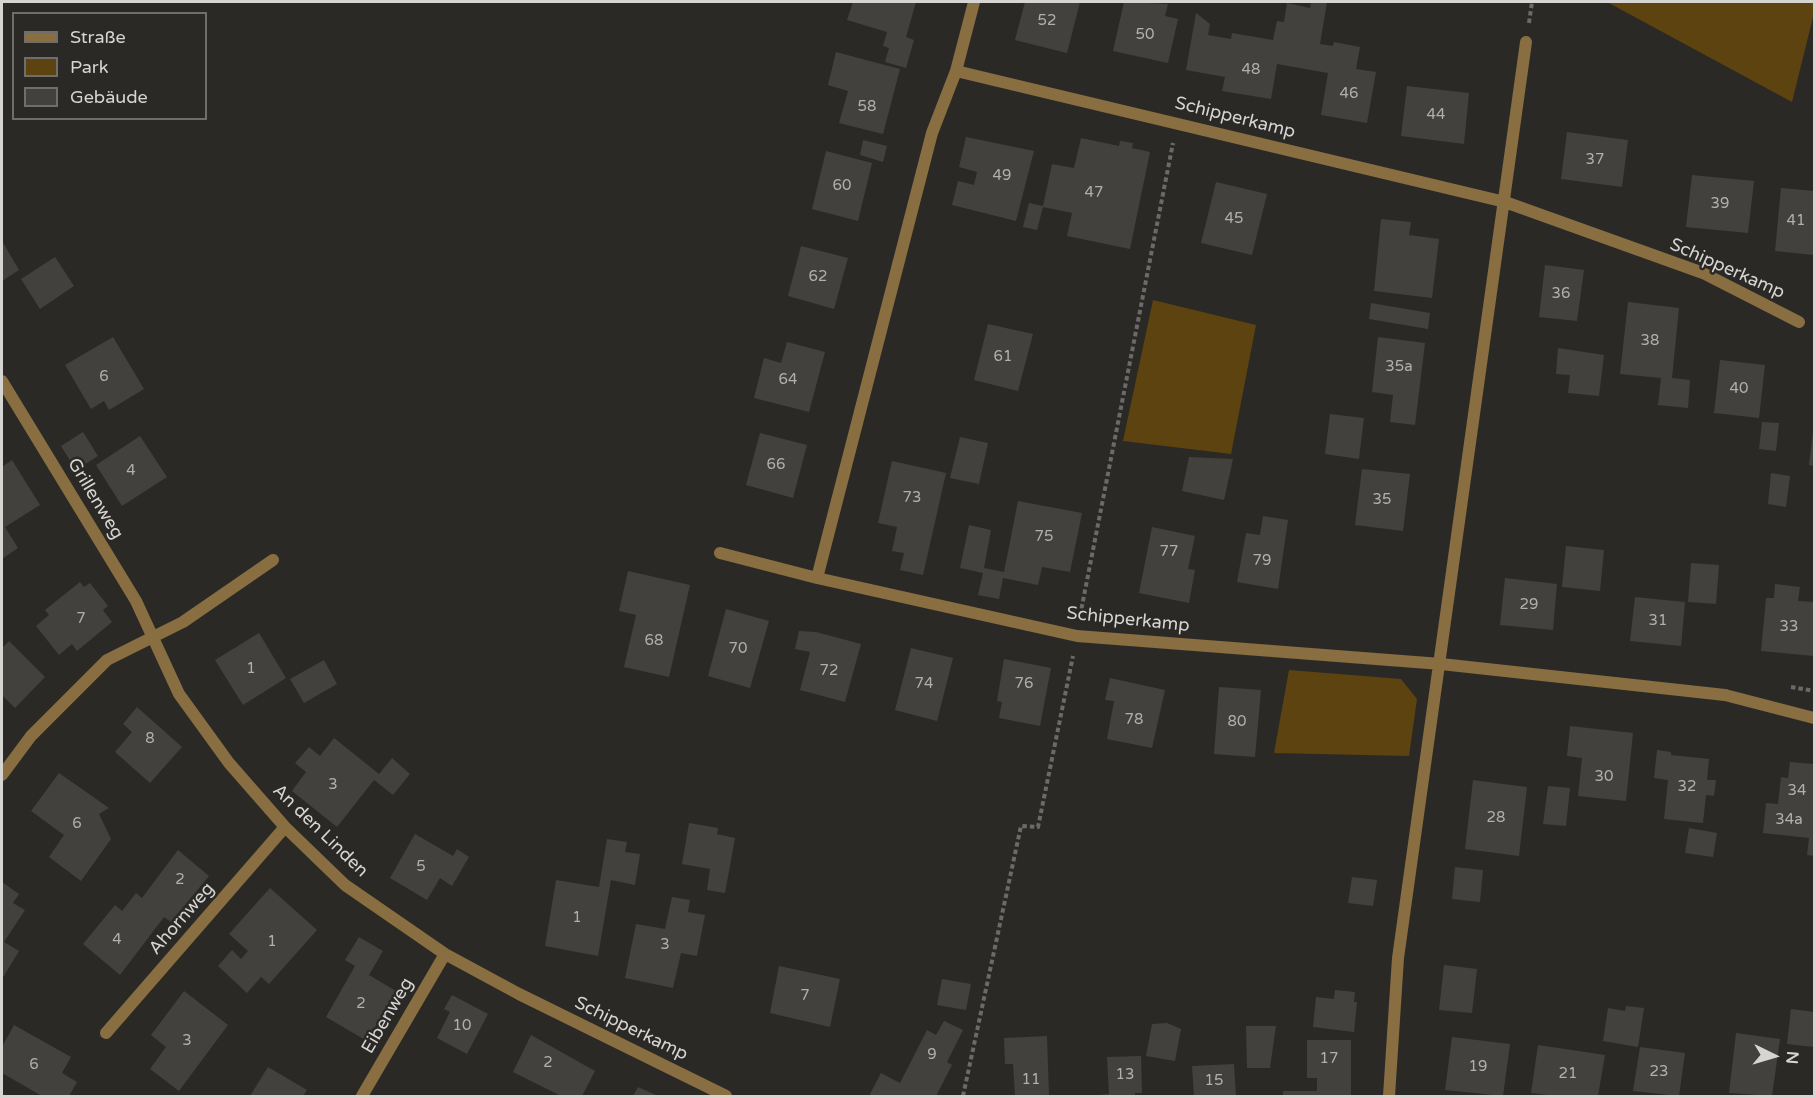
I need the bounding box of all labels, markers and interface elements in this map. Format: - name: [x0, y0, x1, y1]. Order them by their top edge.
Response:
- legend: [12, 12, 207, 120]
- house number: 52: [1038, 12, 1056, 30]
- text: Straße: [70, 26, 126, 48]
- house number: 50: [1136, 26, 1154, 44]
- text: Park: [70, 56, 108, 78]
- house number: 48: [1242, 61, 1260, 79]
- house number: 46: [1340, 85, 1358, 103]
- text: Gebäude: [70, 86, 148, 108]
- street label: Schipperkamp: [1172, 93, 1298, 143]
- house number: 58: [858, 98, 876, 116]
- house number: 44: [1427, 106, 1445, 124]
- house number: 37: [1586, 151, 1604, 169]
- house number: 49: [993, 167, 1011, 185]
- house number: 60: [833, 177, 851, 195]
- house number: 47: [1085, 184, 1103, 202]
- house number: 39: [1711, 195, 1729, 213]
- house number: 45: [1225, 210, 1243, 228]
- house number: 41: [1787, 212, 1805, 230]
- street label: Schipperkamp: [1666, 234, 1788, 304]
- house number: 62: [809, 268, 827, 286]
- house number: 36: [1552, 285, 1570, 303]
- house number: 38: [1641, 332, 1659, 350]
- house number: 61: [994, 348, 1012, 366]
- house number: 35a: [1385, 358, 1413, 376]
- house number: 6: [99, 368, 109, 386]
- house number: 64: [779, 371, 797, 389]
- house number: 40: [1730, 380, 1748, 398]
- street label: Grillenweg: [62, 455, 128, 543]
- house number: 66: [767, 456, 785, 474]
- house number: 4: [126, 462, 136, 480]
- house number: 73: [903, 489, 921, 507]
- house number: 35: [1373, 491, 1391, 509]
- house number: 75: [1035, 528, 1053, 546]
- house number: 77: [1160, 543, 1178, 561]
- house number: 79: [1253, 552, 1271, 570]
- house number: 29: [1520, 596, 1538, 614]
- street label: Schipperkamp: [1065, 603, 1191, 637]
- house number: 7: [76, 610, 86, 628]
- house number: 31: [1649, 612, 1667, 630]
- house number: 33: [1780, 618, 1798, 636]
- house number: 68: [645, 632, 663, 650]
- house number: 70: [729, 640, 747, 658]
- house number: 1: [246, 660, 256, 678]
- house number: 72: [820, 662, 838, 680]
- house number: 74: [915, 675, 933, 693]
- house number: 76: [1015, 675, 1033, 693]
- house number: 78: [1125, 711, 1143, 729]
- house number: 80: [1228, 713, 1246, 731]
- house number: 8: [145, 730, 155, 748]
- house number: 30: [1595, 768, 1613, 786]
- house number: 3: [328, 776, 338, 794]
- house number: 32: [1678, 778, 1696, 796]
- street label: An den Linden: [268, 780, 372, 882]
- house number: 34: [1788, 782, 1806, 800]
- house number: 28: [1487, 809, 1505, 827]
- house number: 34a: [1775, 811, 1803, 829]
- house number: 6: [72, 815, 82, 833]
- house number: 5: [416, 858, 426, 876]
- house number: 2: [175, 871, 185, 889]
- street label: Ahornweg: [145, 878, 219, 960]
- house number: 1: [572, 909, 582, 927]
- house number: 4: [112, 931, 122, 949]
- house number: 1: [267, 933, 277, 951]
- house number: 3: [660, 936, 670, 954]
- street label: Eibenweg: [358, 974, 418, 1058]
- house number: 7: [800, 987, 810, 1005]
- street label: Schipperkamp: [571, 992, 691, 1066]
- house number: 2: [356, 995, 366, 1013]
- house number: 10: [453, 1017, 471, 1035]
- north arrow: [1744, 1026, 1804, 1086]
- house number: 3: [182, 1032, 192, 1050]
- house number: 9: [927, 1046, 937, 1064]
- house number: 17: [1320, 1050, 1338, 1068]
- text: N: [1781, 1050, 1802, 1065]
- house number: 2: [543, 1054, 553, 1072]
- house number: 6: [29, 1056, 39, 1074]
- house number: 19: [1469, 1058, 1487, 1076]
- house number: 23: [1650, 1063, 1668, 1081]
- house number: 21: [1559, 1065, 1577, 1083]
- house number: 13: [1116, 1066, 1134, 1084]
- house number: 11: [1022, 1071, 1040, 1089]
- house number: 15: [1205, 1072, 1223, 1090]

